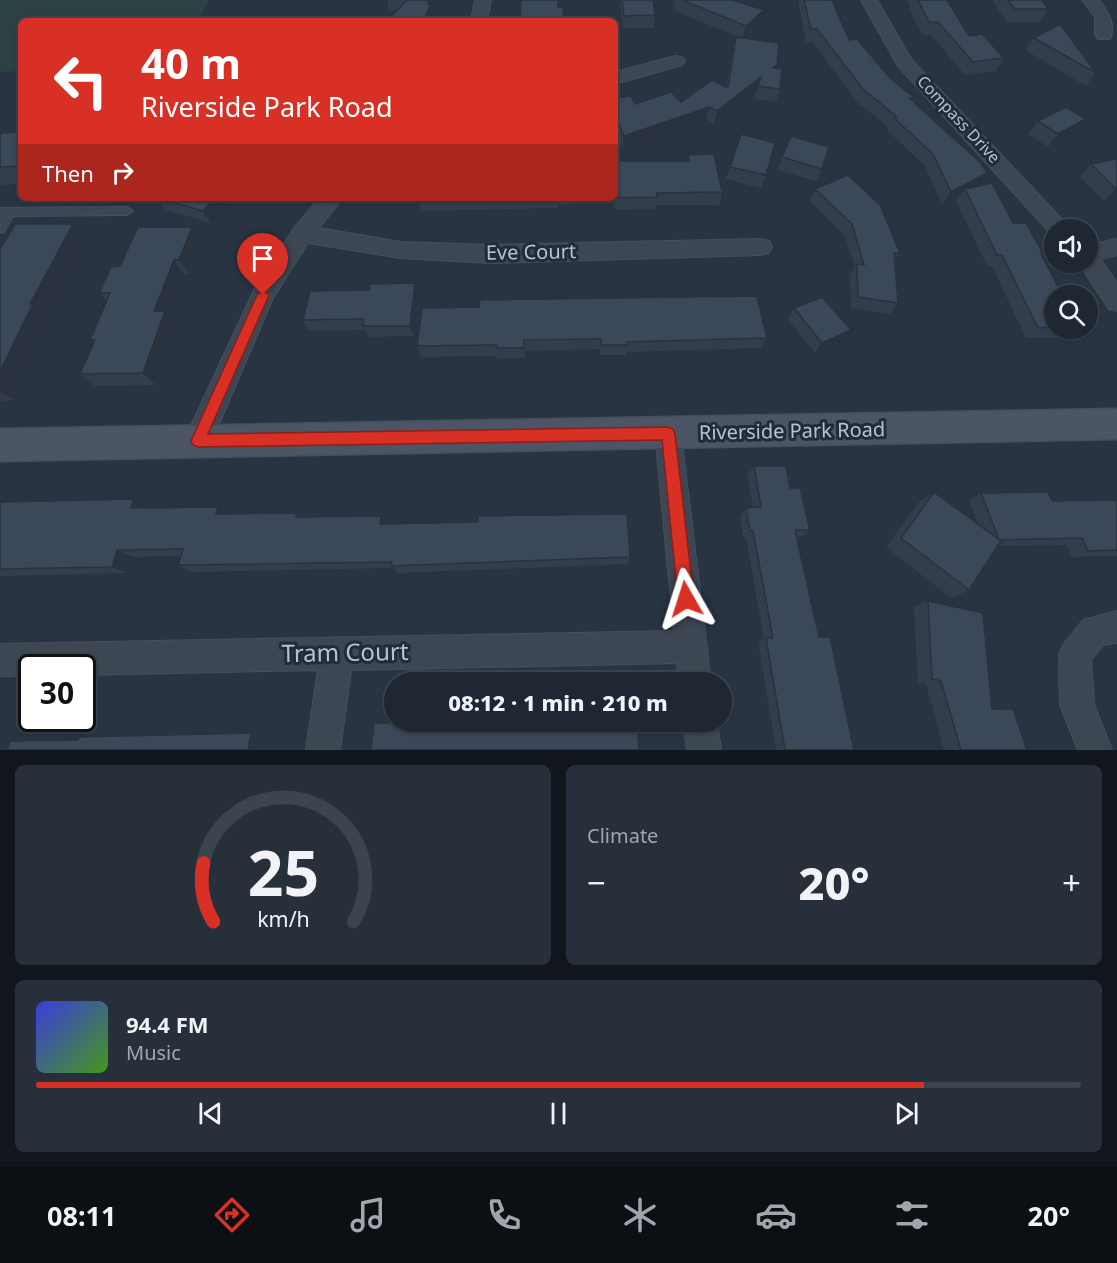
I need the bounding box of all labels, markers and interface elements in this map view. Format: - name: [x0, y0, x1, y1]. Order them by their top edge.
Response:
- text: 40 m: [141, 34, 241, 91]
- icon: left: [42, 42, 120, 120]
- street label: Compass Drive: [913, 70, 1005, 168]
- text: Riverside Park Road: [141, 88, 393, 125]
- icon: right: [106, 156, 139, 189]
- text: Then: [42, 158, 94, 188]
- map controls: [1044, 219, 1098, 339]
- button: sound: [1044, 219, 1098, 273]
- pin: [237, 233, 288, 295]
- street label: Eve Court: [486, 237, 576, 266]
- icon: arrive: [246, 242, 279, 275]
- button: search: [1044, 285, 1098, 339]
- street label: Riverside Park Road: [699, 415, 885, 446]
- position arrow: [654, 567, 718, 631]
- street label: Tram Court: [281, 634, 409, 669]
- speed limit sign: 30: [18, 654, 96, 732]
- text: 08:12 · 1 min · 210 m: [448, 687, 668, 717]
- text: Climate: [587, 822, 658, 849]
- text: 25: [247, 829, 319, 914]
- text: 20°: [798, 852, 870, 913]
- text: −: [587, 860, 606, 905]
- text: +: [1062, 860, 1081, 905]
- text: km/h: [257, 904, 309, 933]
- text: 94.4 FM: [126, 1009, 208, 1039]
- text: Music: [126, 1039, 181, 1066]
- icon: previous: [194, 1097, 227, 1130]
- icon: pause: [542, 1097, 575, 1130]
- icon: next: [890, 1097, 923, 1130]
- icon: directions: [211, 1194, 253, 1236]
- icon: music: [347, 1194, 389, 1236]
- icon: phone: [483, 1194, 525, 1236]
- icon: climate: [619, 1194, 661, 1236]
- icon: car: [755, 1194, 797, 1236]
- icon: filters: [891, 1194, 933, 1236]
- text: 08:11: [47, 1197, 116, 1234]
- text: 20°: [1028, 1197, 1070, 1234]

